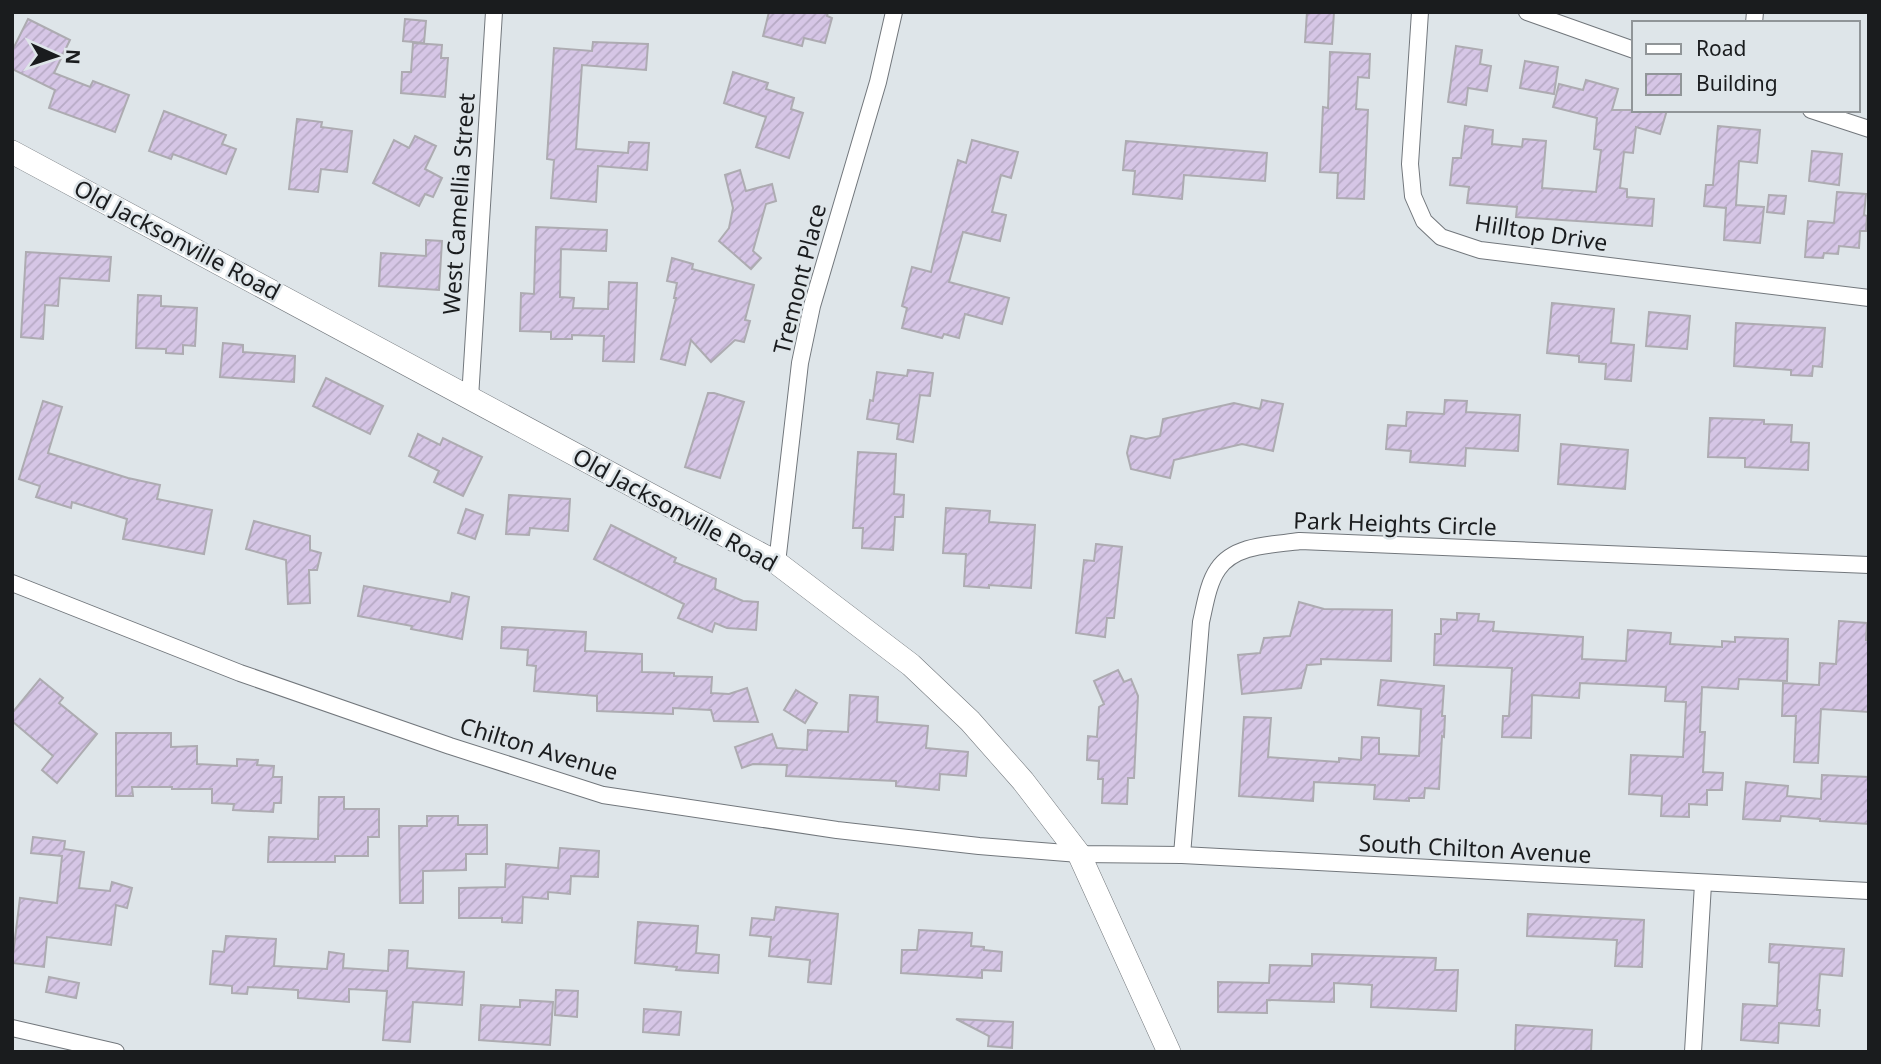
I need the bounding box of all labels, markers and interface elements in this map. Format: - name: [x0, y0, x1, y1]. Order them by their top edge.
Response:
- north arrow: [21, 21, 91, 91]
- legend: [1632, 21, 1860, 112]
- text: Road: [1696, 34, 1746, 62]
- text: N: [60, 48, 86, 65]
- text: Building: [1696, 69, 1778, 97]
- street label: West Camellia Street: [434, 92, 482, 316]
- street label: Old Jacksonville Road: [69, 171, 286, 307]
- street label: Tremont Place: [765, 200, 833, 358]
- street label: Hilltop Drive: [1472, 206, 1610, 258]
- street label: Old Jacksonville Road: [567, 440, 784, 579]
- street label: Park Heights Circle: [1293, 503, 1497, 543]
- street label: Chilton Avenue: [456, 709, 622, 787]
- street label: South Chilton Avenue: [1358, 826, 1592, 870]

